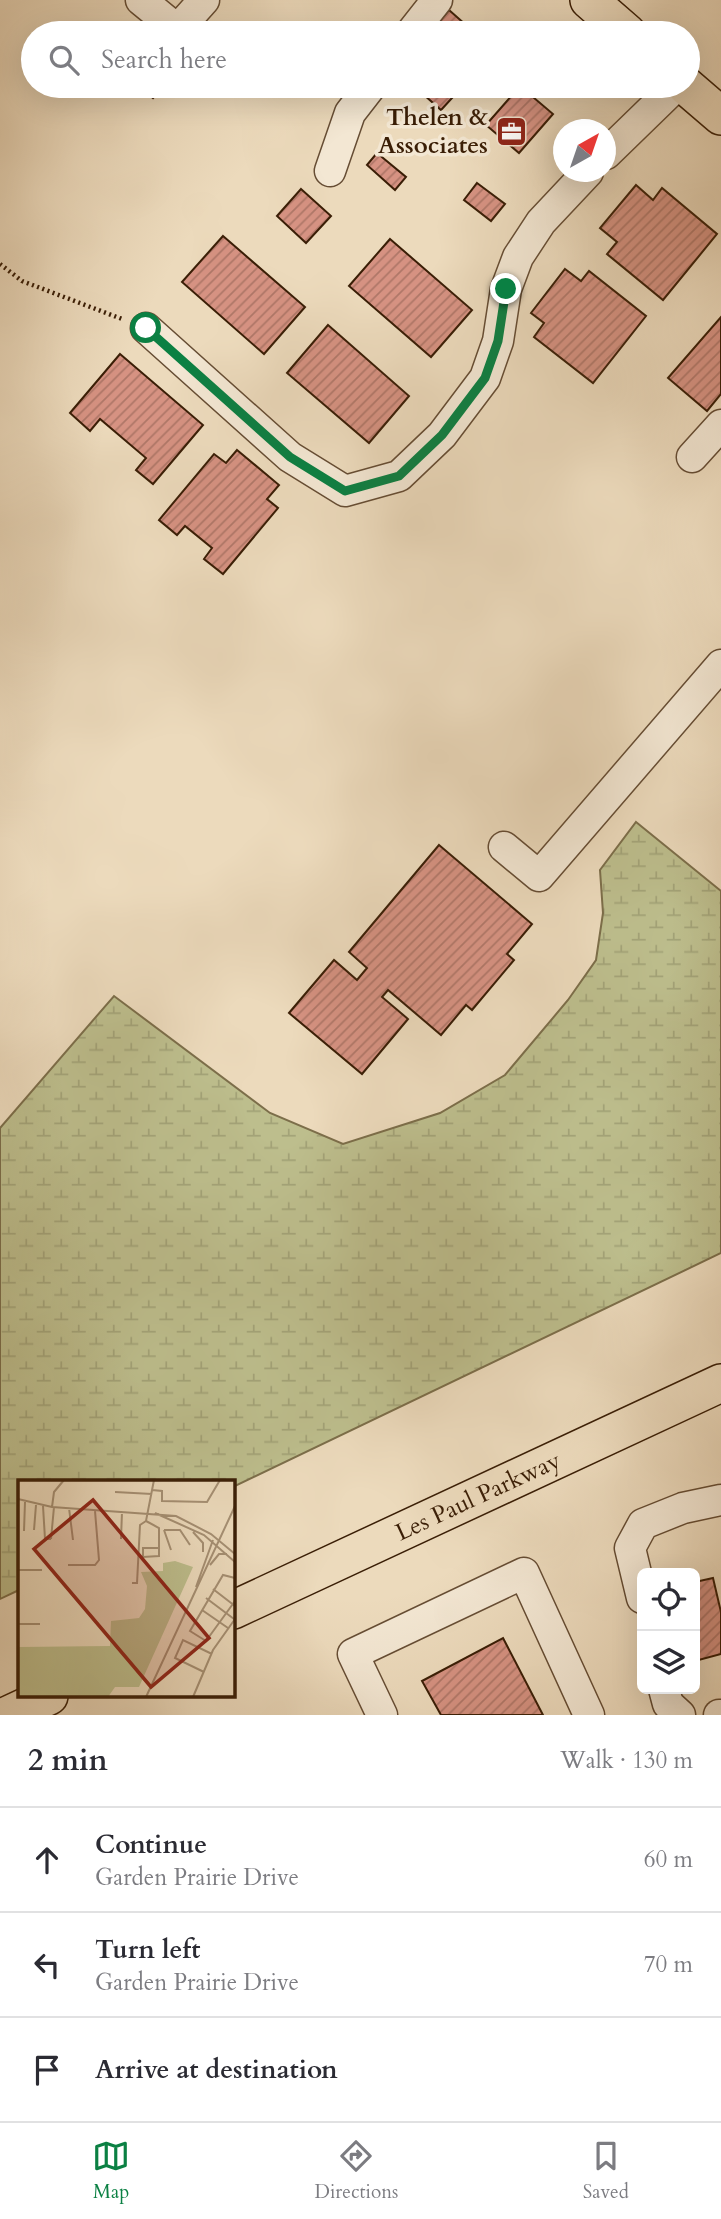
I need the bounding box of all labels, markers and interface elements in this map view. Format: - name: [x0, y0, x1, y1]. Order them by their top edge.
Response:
- search box: [21, 21, 700, 98]
- icon: search: [45, 41, 83, 79]
- text: Search here: [101, 42, 227, 77]
- place label: Thelen & Associates: [378, 101, 488, 162]
- office icon: Thelen & Associates: [494, 114, 528, 148]
- north arrow: [553, 119, 616, 182]
- route end: [490, 273, 521, 304]
- route start: [130, 312, 161, 343]
- street label: Les Paul Parkway: [390, 1444, 566, 1549]
- inset map: [18, 1480, 234, 1698]
- map controls: [637, 1568, 700, 1694]
- button: locate: [637, 1568, 700, 1631]
- button: layers: [637, 1631, 700, 1694]
- text: 2 min: [28, 1740, 108, 1781]
- text: Walk · 130 m: [560, 1745, 693, 1776]
- text: Continue: [95, 1827, 207, 1862]
- icon: ahead: [28, 1841, 66, 1879]
- text: 60 m: [644, 1844, 693, 1875]
- text: Garden Prairie Drive: [95, 1862, 299, 1893]
- text: Turn left: [95, 1932, 200, 1967]
- icon: left: [28, 1946, 66, 1984]
- text: 70 m: [644, 1949, 693, 1980]
- text: Garden Prairie Drive: [95, 1967, 299, 1998]
- icon: arrive: [28, 2051, 66, 2089]
- text: Arrive at destination: [95, 2052, 338, 2087]
- tab: Map: [92, 2137, 130, 2205]
- tab: Directions: [315, 2137, 398, 2205]
- tab: Saved: [583, 2137, 629, 2205]

